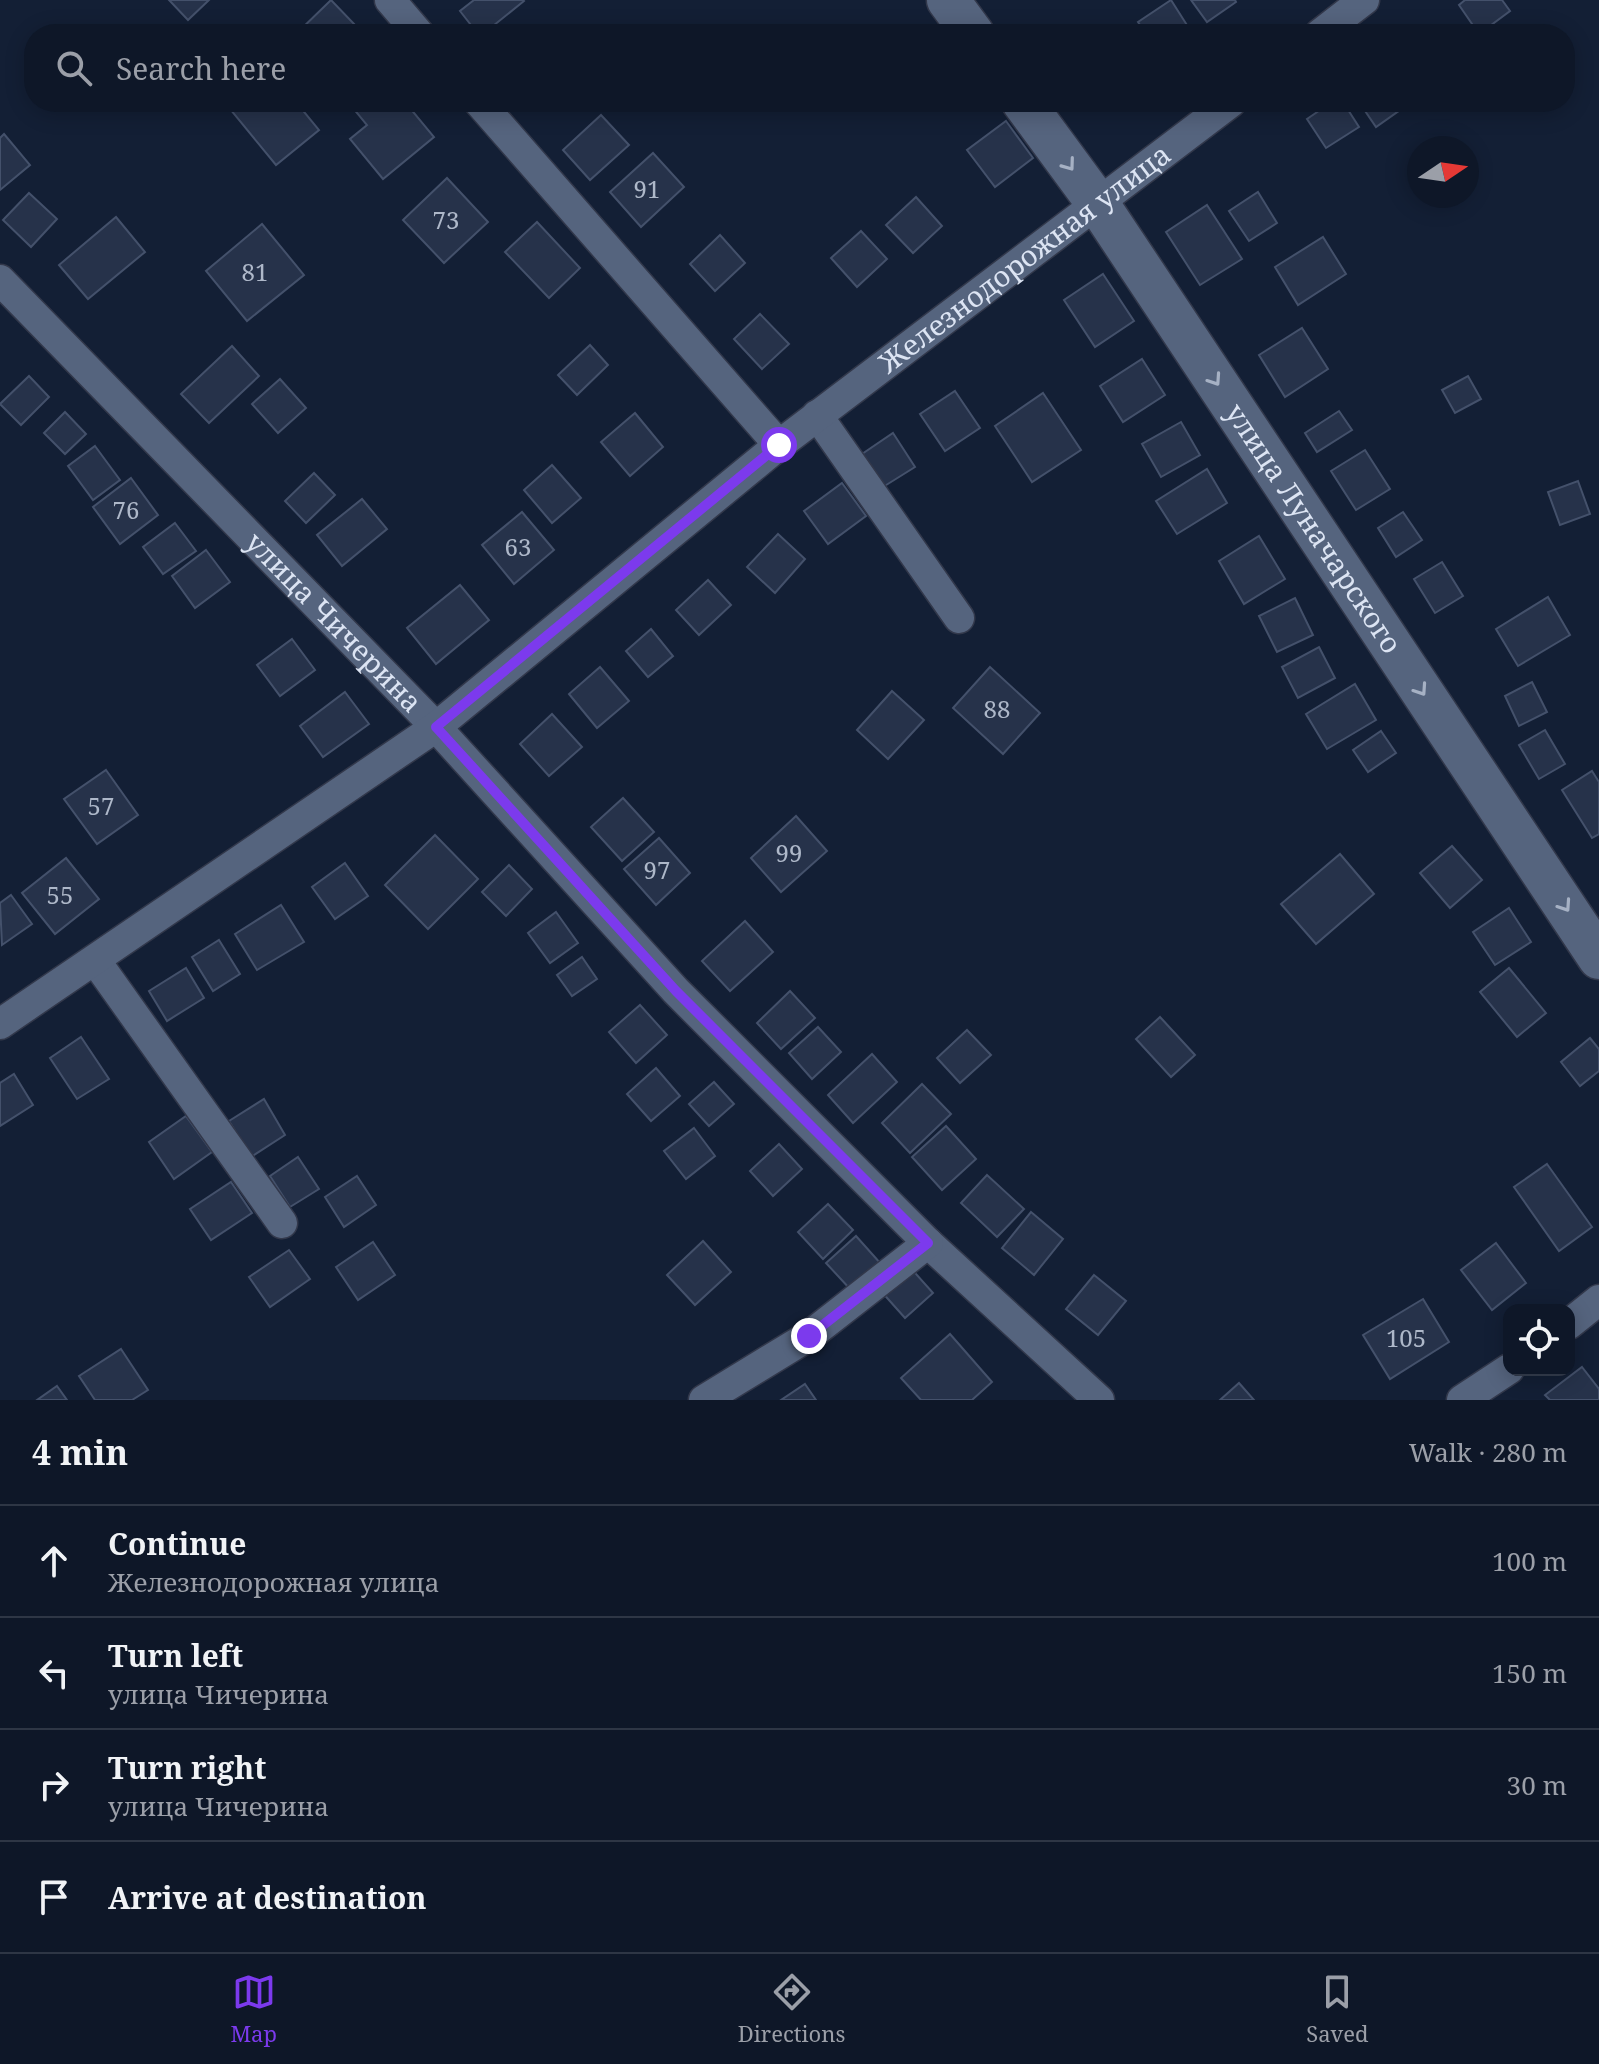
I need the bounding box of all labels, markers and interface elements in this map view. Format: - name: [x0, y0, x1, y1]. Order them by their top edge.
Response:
- search box: [24, 24, 1575, 112]
- icon: search: [52, 46, 96, 90]
- text: Search here: [116, 48, 286, 89]
- street label: Железнодорожная улица: [870, 135, 1178, 381]
- north arrow: [1407, 136, 1479, 208]
- one-way arrow: [1060, 156, 1074, 170]
- house number: 91: [634, 172, 660, 205]
- house number: 73: [433, 203, 459, 236]
- house number: 81: [242, 255, 268, 288]
- one-way arrow: [1205, 371, 1220, 386]
- street label: улица Луначарского: [1218, 395, 1411, 660]
- route start: [761, 427, 797, 463]
- house number: 76: [113, 493, 139, 526]
- street label: улица Чичерина: [238, 523, 431, 720]
- house number: 63: [505, 530, 531, 563]
- one-way arrow: [1411, 681, 1426, 695]
- house number: 88: [984, 692, 1010, 725]
- house number: 57: [88, 789, 114, 822]
- house number: 99: [776, 836, 802, 869]
- house number: 97: [644, 853, 670, 886]
- house number: 55: [47, 878, 73, 911]
- one-way arrow: [1555, 898, 1570, 912]
- map controls: [1503, 1304, 1575, 1376]
- button: locate: [1503, 1304, 1575, 1376]
- route end: [791, 1318, 827, 1354]
- house number: 105: [1386, 1321, 1426, 1354]
- text: 4 min: [32, 1429, 128, 1475]
- text: Walk · 280 m: [1409, 1434, 1567, 1470]
- text: Continue: [108, 1523, 246, 1564]
- icon: ahead: [32, 1539, 76, 1583]
- text: 100 m: [1492, 1543, 1567, 1579]
- text: Железнодорожная улица: [108, 1564, 440, 1600]
- text: Turn left: [108, 1635, 243, 1676]
- icon: left: [32, 1651, 76, 1695]
- text: 150 m: [1492, 1655, 1567, 1691]
- text: улица Чичерина: [108, 1676, 329, 1712]
- text: Turn right: [108, 1747, 266, 1788]
- icon: right: [32, 1763, 76, 1807]
- text: 30 m: [1507, 1767, 1567, 1803]
- text: улица Чичерина: [108, 1788, 329, 1824]
- icon: arrive: [32, 1875, 76, 1919]
- text: Arrive at destination: [108, 1877, 427, 1918]
- tab: Map: [230, 1970, 277, 2048]
- tab: Directions: [738, 1970, 845, 2048]
- tab: Saved: [1306, 1970, 1369, 2048]

